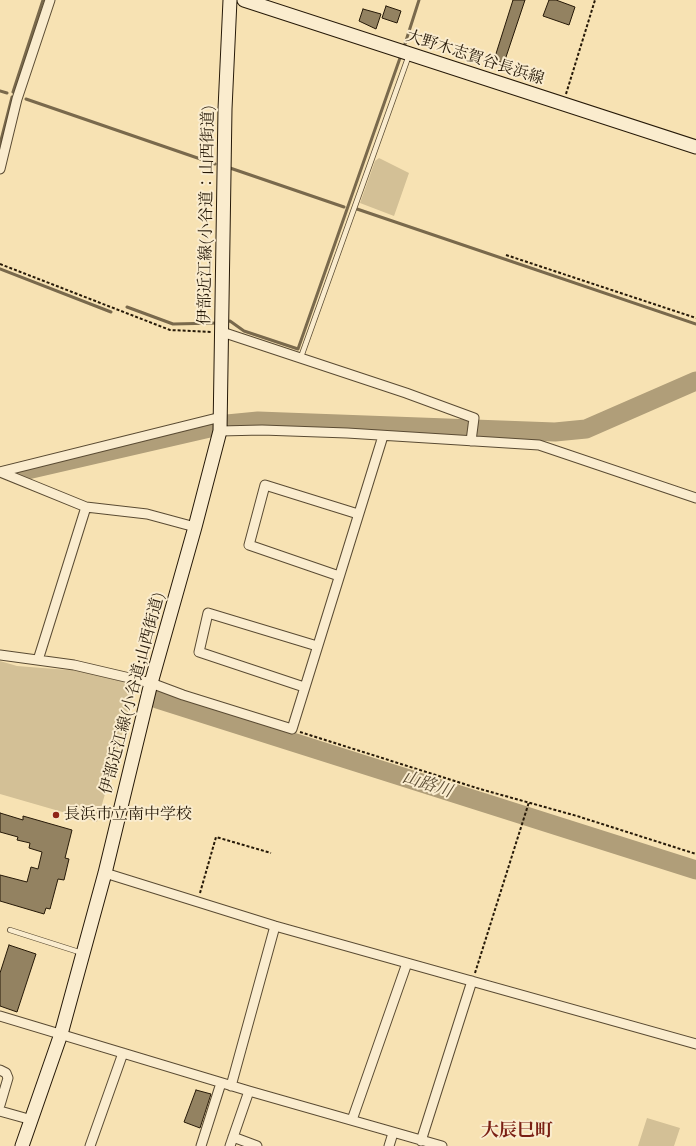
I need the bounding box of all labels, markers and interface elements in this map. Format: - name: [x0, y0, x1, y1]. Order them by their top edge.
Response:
- street label: 大野木志賀谷長浜線: [404, 27, 546, 89]
- street label: 伊部近江線(小谷道：山西街道): [195, 105, 219, 325]
- street label: 伊部近江線(小谷道;山西街道): [97, 590, 169, 796]
- water label: 山路川: [400, 767, 454, 803]
- place label: 長浜市立南中学校: [64, 805, 192, 825]
- marker: 長浜市立南中学校: [51, 810, 61, 820]
- district label: 大辰巳町: [481, 1120, 553, 1142]

